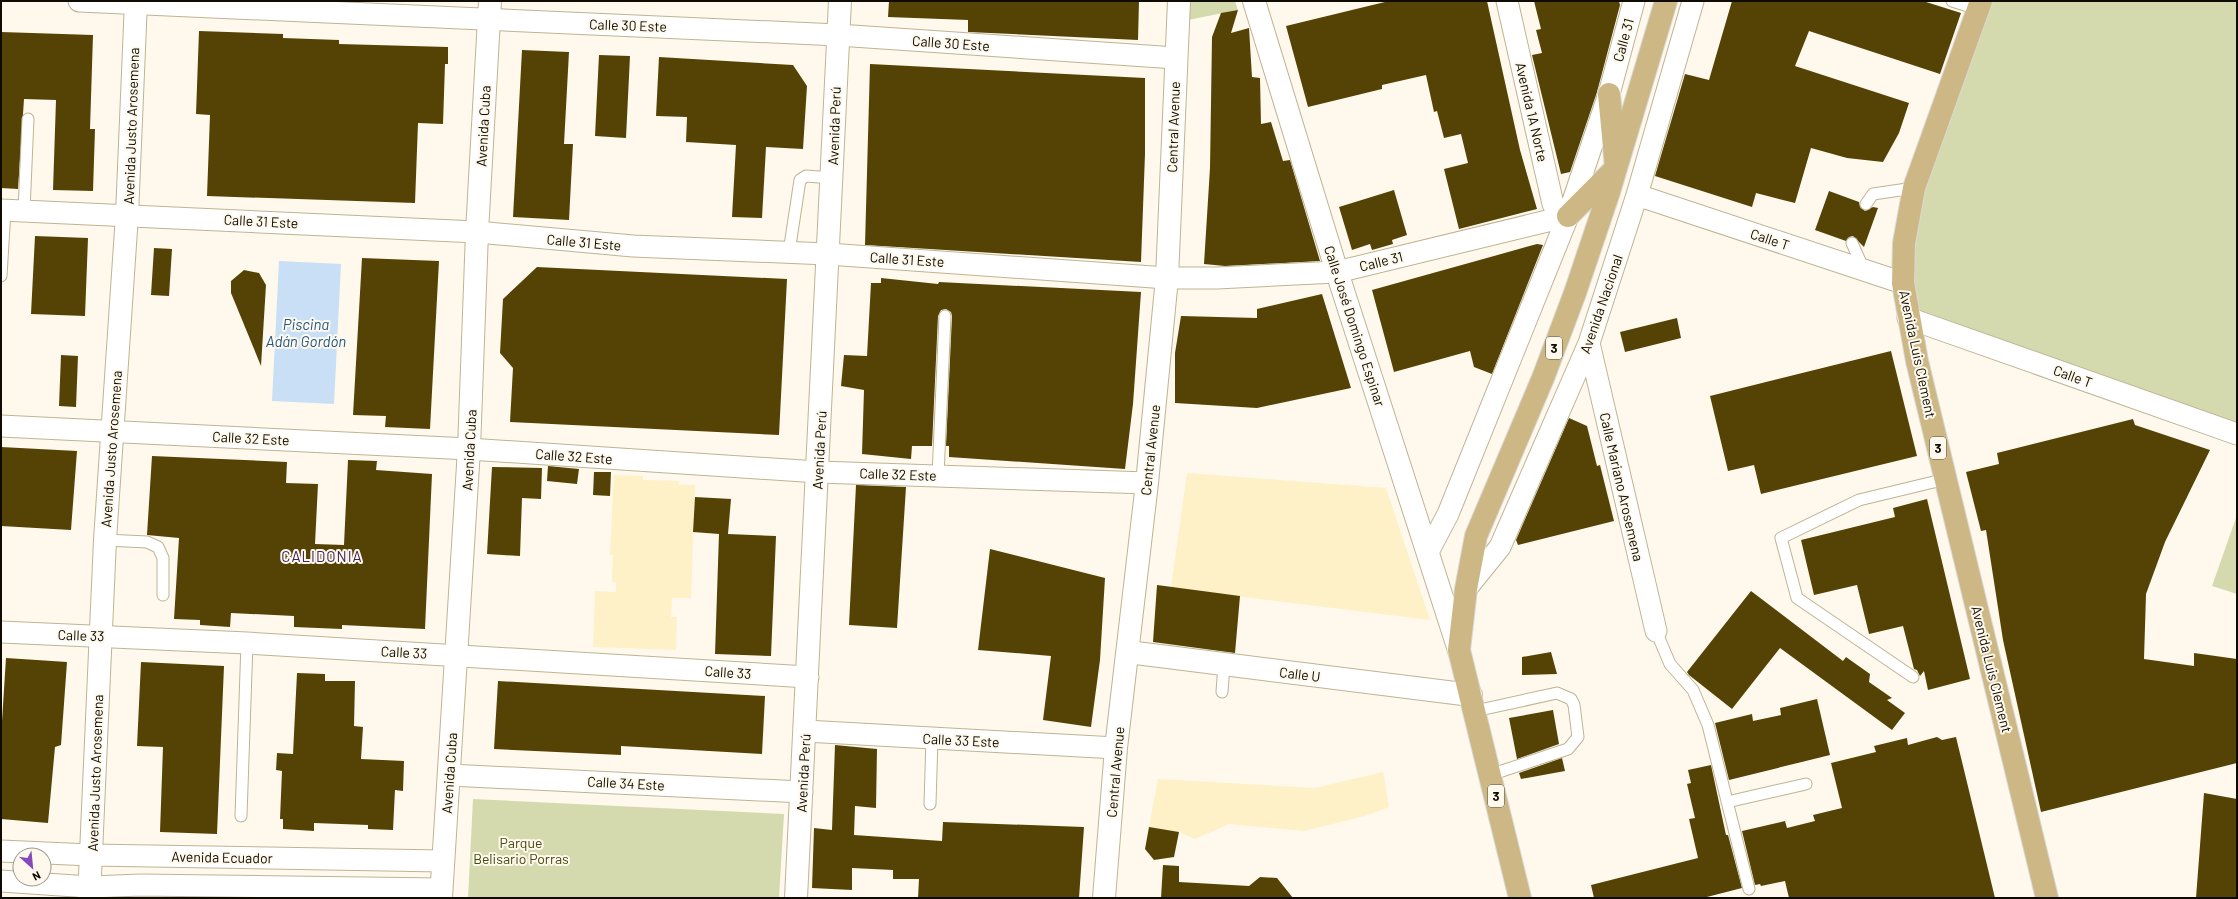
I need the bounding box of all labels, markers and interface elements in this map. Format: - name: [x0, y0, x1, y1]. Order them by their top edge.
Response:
- street label: Calle 30 Este: [589, 15, 667, 35]
- street label: Calle 31: [1609, 16, 1637, 64]
- street label: Calle 30 Este: [912, 32, 990, 54]
- street label: Avenida Justo Arosemena: [120, 47, 142, 205]
- street label: Avenida 1A Norte: [1512, 61, 1552, 163]
- street label: Central Avenue: [1163, 81, 1183, 173]
- street label: Avenida Cuba: [472, 85, 494, 167]
- street label: Avenida Perú: [824, 86, 844, 166]
- street label: Calle 31 Este: [223, 211, 299, 231]
- street label: Calle T: [1748, 225, 1792, 253]
- street label: Calle 31 Este: [546, 230, 622, 254]
- street label: Calle José Domingo Espinar: [1321, 243, 1389, 409]
- street label: Calle 31: [1357, 247, 1405, 275]
- street label: Calle 31 Este: [869, 248, 945, 270]
- street label: Avenida Nacional: [1576, 252, 1626, 356]
- street label: Avenida Luis Clement: [1896, 289, 1940, 419]
- water label: Piscina Adán Gordón: [266, 315, 346, 350]
- road number: 3: [1546, 337, 1562, 359]
- street label: Calle T: [2051, 361, 2095, 391]
- street label: Avenida Justo Arosemena: [97, 370, 125, 528]
- street label: Central Avenue: [1137, 404, 1163, 496]
- street label: Avenida Cuba: [458, 409, 480, 491]
- street label: Avenida Perú: [808, 410, 830, 490]
- street label: Calle Mariano Arosemena: [1597, 411, 1647, 563]
- street label: Calle 32 Este: [212, 427, 290, 449]
- road number: 3: [1930, 437, 1946, 459]
- street label: Calle 32 Este: [535, 445, 613, 467]
- street label: Calle 32 Este: [859, 464, 937, 484]
- district label: CALIDONIA: [281, 547, 363, 565]
- street label: Avenida Luis Clement: [1968, 604, 2016, 734]
- street label: Calle 33: [57, 626, 105, 644]
- street label: Calle 33: [380, 642, 428, 662]
- street label: Calle 33: [704, 662, 752, 682]
- street label: Calle U: [1278, 663, 1322, 685]
- street label: Avenida Justo Arosemena: [84, 694, 106, 852]
- street label: Central Avenue: [1103, 726, 1127, 818]
- street label: Calle 33 Este: [922, 729, 1000, 751]
- street label: Avenida Cuba: [438, 732, 460, 814]
- street label: Avenida Perú: [792, 733, 814, 813]
- street label: Calle 34 Este: [587, 772, 665, 794]
- road number: 3: [1488, 785, 1504, 807]
- park label: Parque Belisario Porras: [473, 834, 569, 867]
- north arrow: [12, 847, 52, 887]
- street label: Avenida Ecuador: [171, 848, 273, 866]
- text: N: [31, 869, 43, 884]

